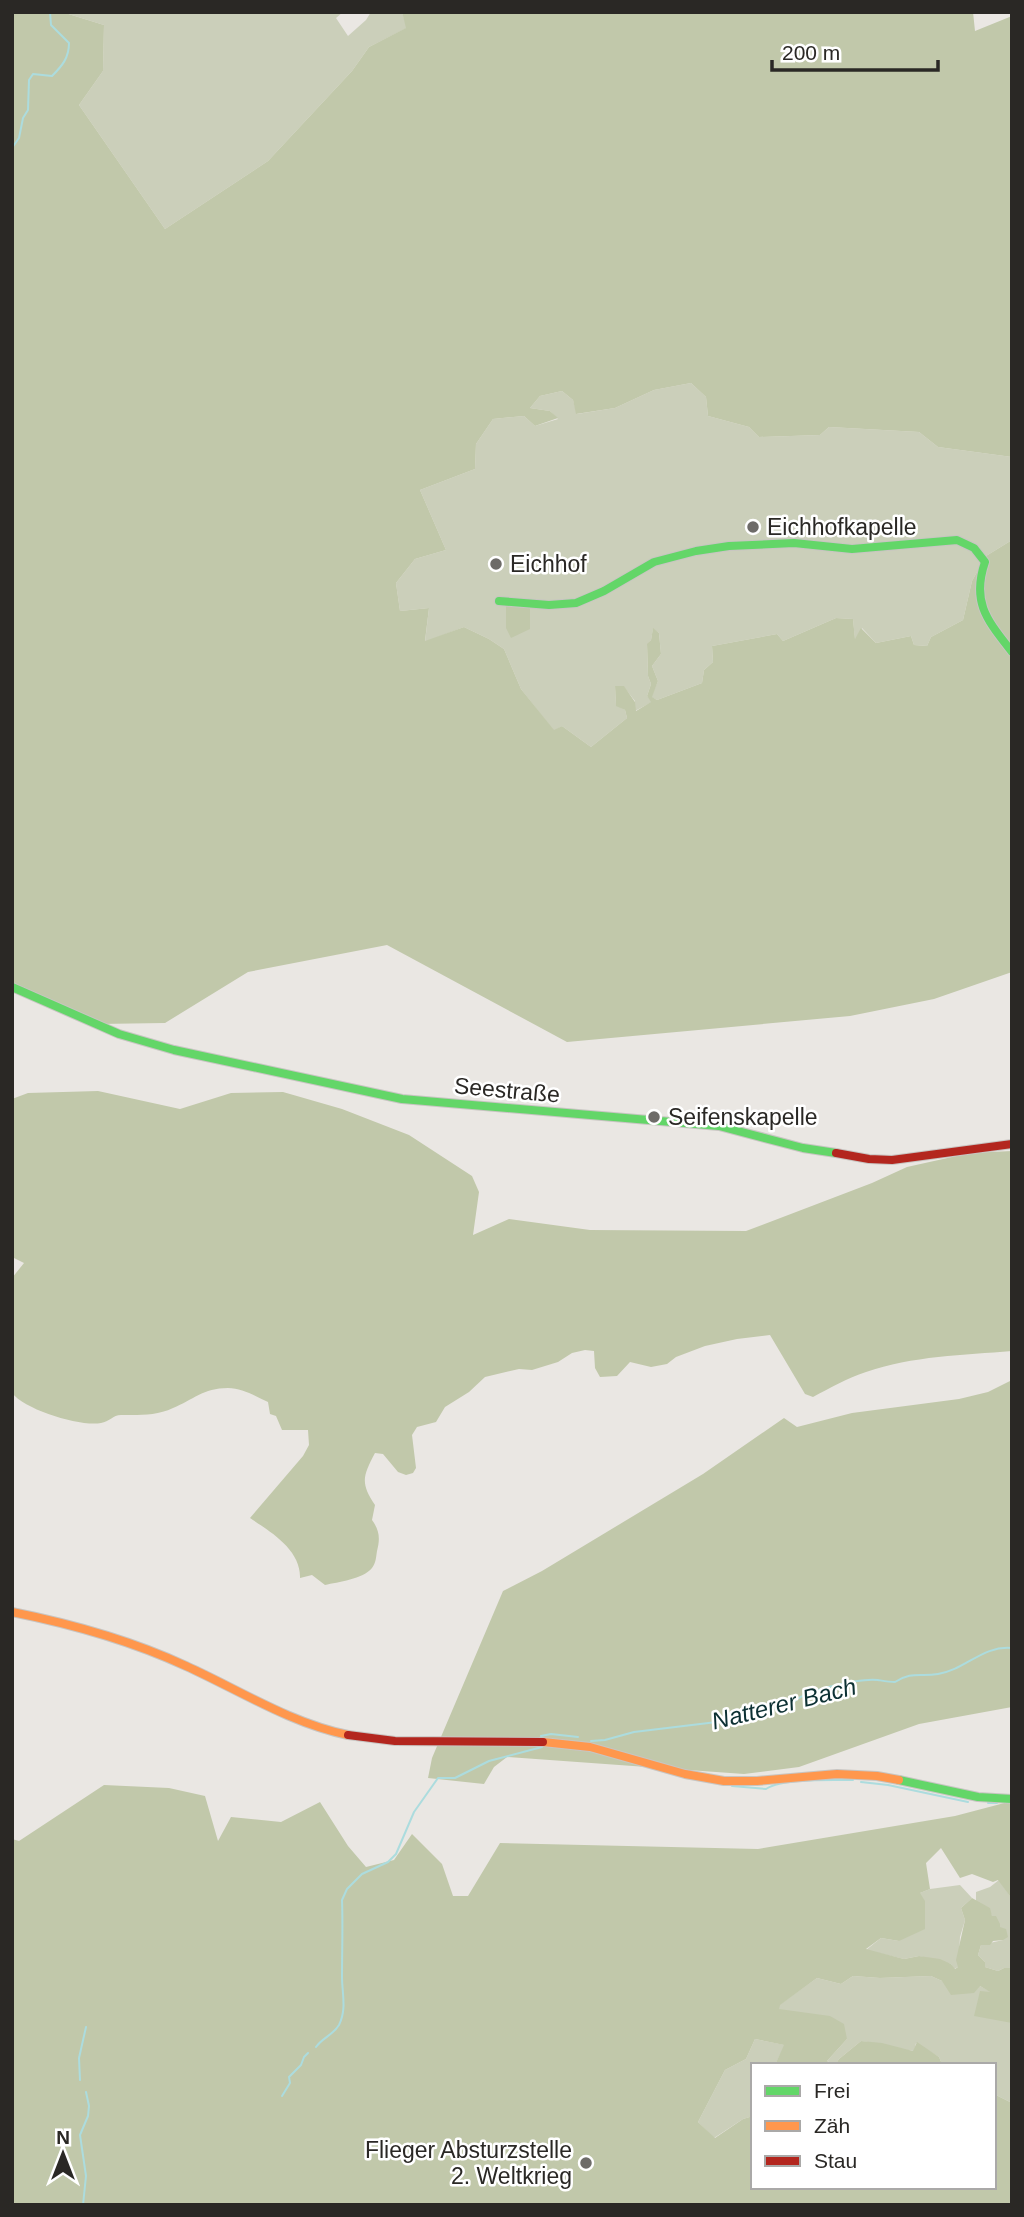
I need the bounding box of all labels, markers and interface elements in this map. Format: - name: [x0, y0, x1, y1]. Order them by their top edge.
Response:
- scale bar: [772, 28, 938, 72]
- text: 200 m: [782, 41, 840, 64]
- place label: Eichhofkapelle: [767, 514, 917, 540]
- marker: Eichhofkapelle: [745, 519, 761, 535]
- place label: Eichhof: [510, 551, 587, 577]
- marker: Eichhof: [488, 556, 504, 572]
- street label: Seestraße: [453, 1072, 561, 1108]
- place label: Seifenskapelle: [668, 1104, 818, 1130]
- marker: Seifenskapelle: [646, 1109, 662, 1125]
- water label: Natterer Bach: [709, 1673, 859, 1735]
- legend: [751, 2063, 996, 2189]
- text: Frei: [814, 2079, 850, 2102]
- text: Zäh: [814, 2114, 850, 2137]
- north arrow: [28, 2119, 98, 2189]
- text: N: [56, 2127, 70, 2148]
- place label: Flieger Absturzstelle 2. Weltkrieg: [365, 2137, 572, 2189]
- text: Stau: [814, 2149, 857, 2172]
- marker: Flieger Absturzstelle 2. Weltkrieg: [578, 2155, 594, 2171]

